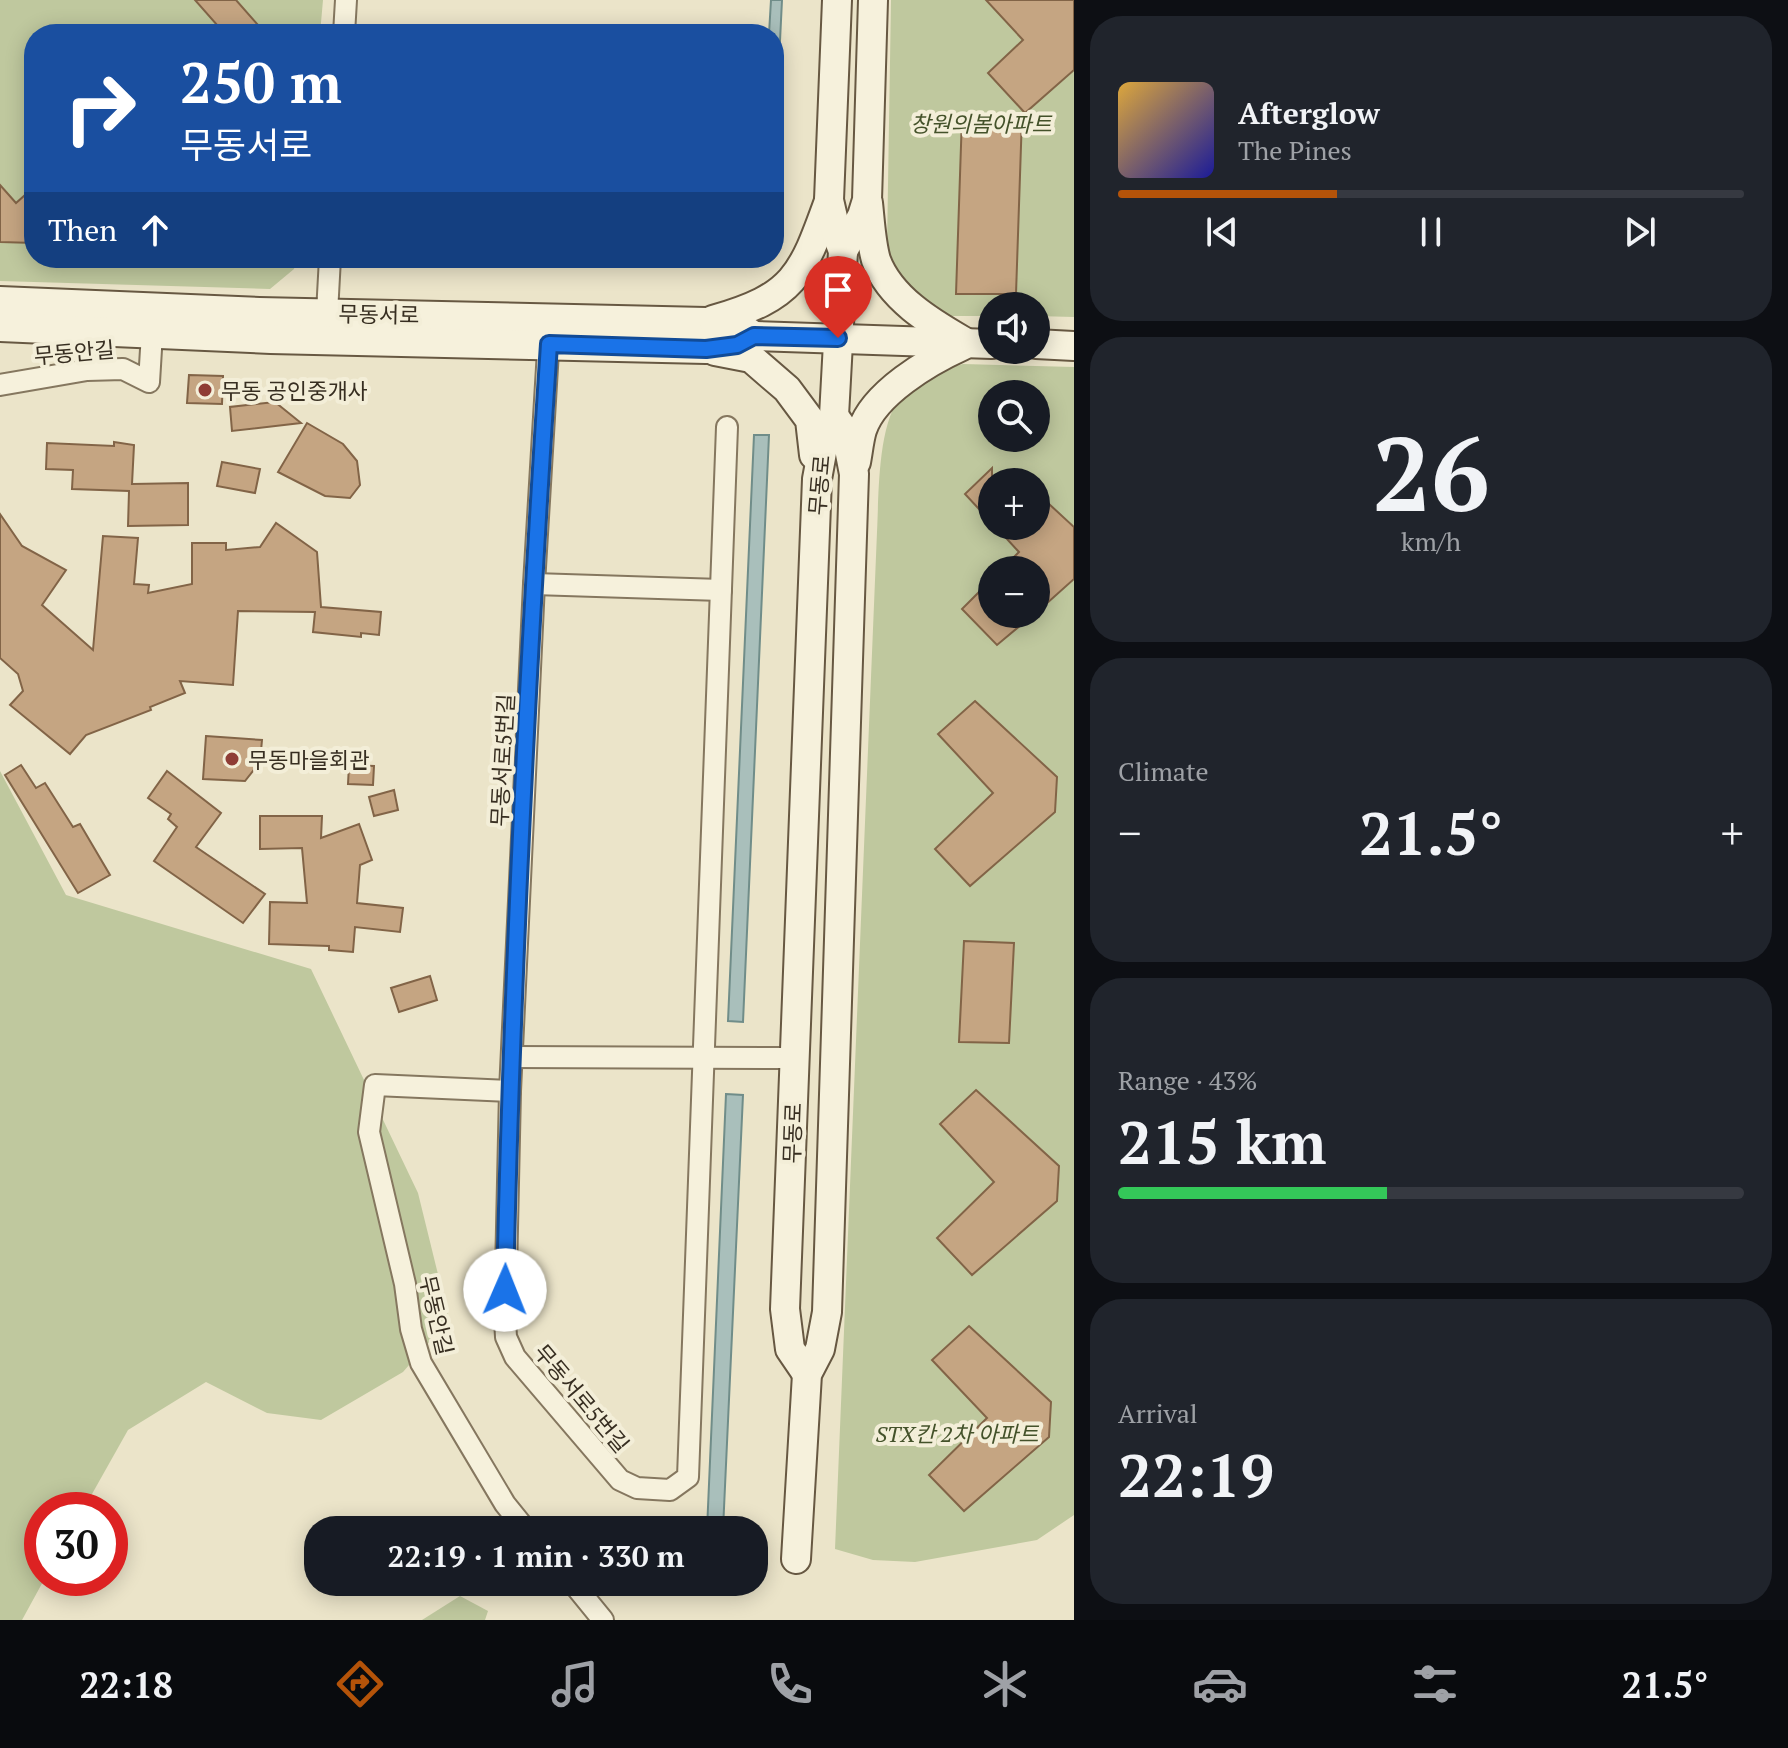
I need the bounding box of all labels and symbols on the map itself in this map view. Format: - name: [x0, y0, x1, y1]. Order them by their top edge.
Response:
- park label: 창원의봄아파트: [910, 109, 1053, 138]
- pin: [804, 256, 872, 338]
- street label: 무동서로: [338, 299, 420, 329]
- street label: 무동안길: [32, 334, 116, 370]
- place label: 무동 공인중개사: [221, 376, 368, 405]
- marker: 무동 공인중개사: [196, 381, 214, 399]
- street label: 무동로: [802, 453, 836, 517]
- street label: 무동서로5번길: [484, 693, 520, 827]
- place label: 무동마을회관: [248, 745, 369, 774]
- marker: 무동마을회관: [223, 750, 241, 768]
- street label: 무동로: [776, 1102, 808, 1164]
- position arrow: [463, 1248, 547, 1332]
- street label: 무동안길: [414, 1272, 460, 1358]
- street label: 무동서로5번길: [528, 1338, 636, 1458]
- park label: STX칸 2차 아파트: [876, 1419, 1039, 1448]
- speed limit sign: 30: [24, 1492, 128, 1596]

